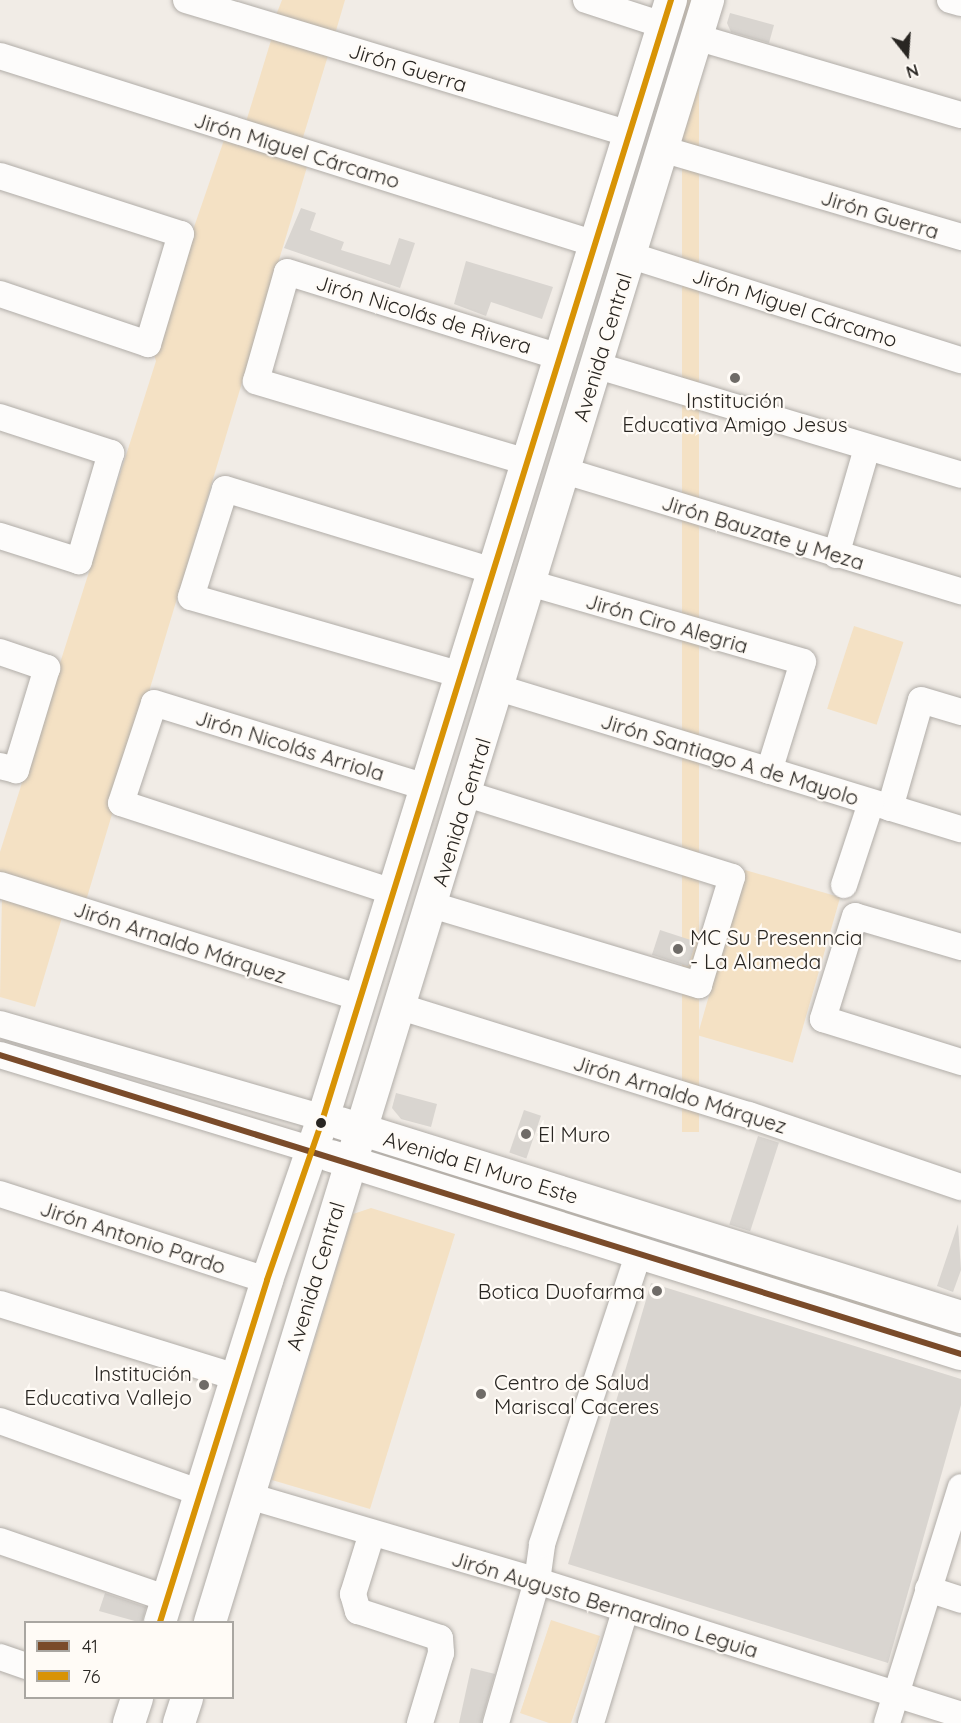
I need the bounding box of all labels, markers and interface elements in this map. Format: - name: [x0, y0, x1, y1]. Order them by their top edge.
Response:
- north arrow: [877, 24, 937, 84]
- street label: Jirón Guerra: [346, 37, 470, 97]
- text: N: [904, 60, 921, 82]
- street label: Jirón Miguel Cárcamo: [191, 107, 403, 193]
- street label: Jirón Guerra: [818, 184, 942, 244]
- street label: Jirón Miguel Cárcamo: [689, 262, 901, 352]
- street label: Jirón Nicolás de Rivera: [313, 269, 535, 359]
- street label: Avenida Central: [567, 270, 637, 424]
- marker: Institución Educativa Amigo Jesus: [728, 371, 742, 385]
- place label: Institución Educativa Amigo Jesus: [622, 387, 848, 437]
- street label: Jirón Bauzate y Meza: [659, 489, 867, 575]
- street label: Jirón Ciro Alegria: [583, 588, 751, 658]
- street label: Jirón Nicolás Arriola: [193, 704, 387, 786]
- street label: Jirón Santiago A de Mayolo: [598, 708, 862, 810]
- street label: Avenida Central: [426, 735, 496, 889]
- street label: Jirón Arnaldo Márquez: [71, 896, 289, 988]
- place label: MC Su Presenncia - La Alameda: [690, 924, 862, 974]
- marker: MC Su Presenncia - La Alameda: [671, 942, 685, 956]
- street label: Jirón Arnaldo Márquez: [570, 1050, 790, 1138]
- unlabelled marker: [315, 1117, 327, 1129]
- place label: El Muro: [538, 1121, 610, 1147]
- street label: Avenida El Muro Este: [381, 1125, 581, 1209]
- marker: El Muro: [519, 1127, 533, 1141]
- street label: Jirón Antonio Pardo: [37, 1195, 229, 1279]
- street label: Avenida Central: [280, 1199, 350, 1353]
- place label: Botica Duofarma: [478, 1278, 645, 1304]
- marker: Botica Duofarma: [650, 1284, 664, 1298]
- place label: Institución Educativa Vallejo: [24, 1360, 192, 1410]
- place label: Centro de Salud Mariscal Caceres: [494, 1369, 659, 1419]
- marker: Institución Educativa Vallejo: [197, 1378, 211, 1392]
- marker: Centro de Salud Mariscal Caceres: [472, 1385, 490, 1403]
- street label: Jirón Augusto Bernardino Leguia: [449, 1545, 761, 1663]
- legend: [24, 1621, 234, 1699]
- text: 41: [82, 1635, 98, 1658]
- text: 76: [82, 1665, 100, 1688]

